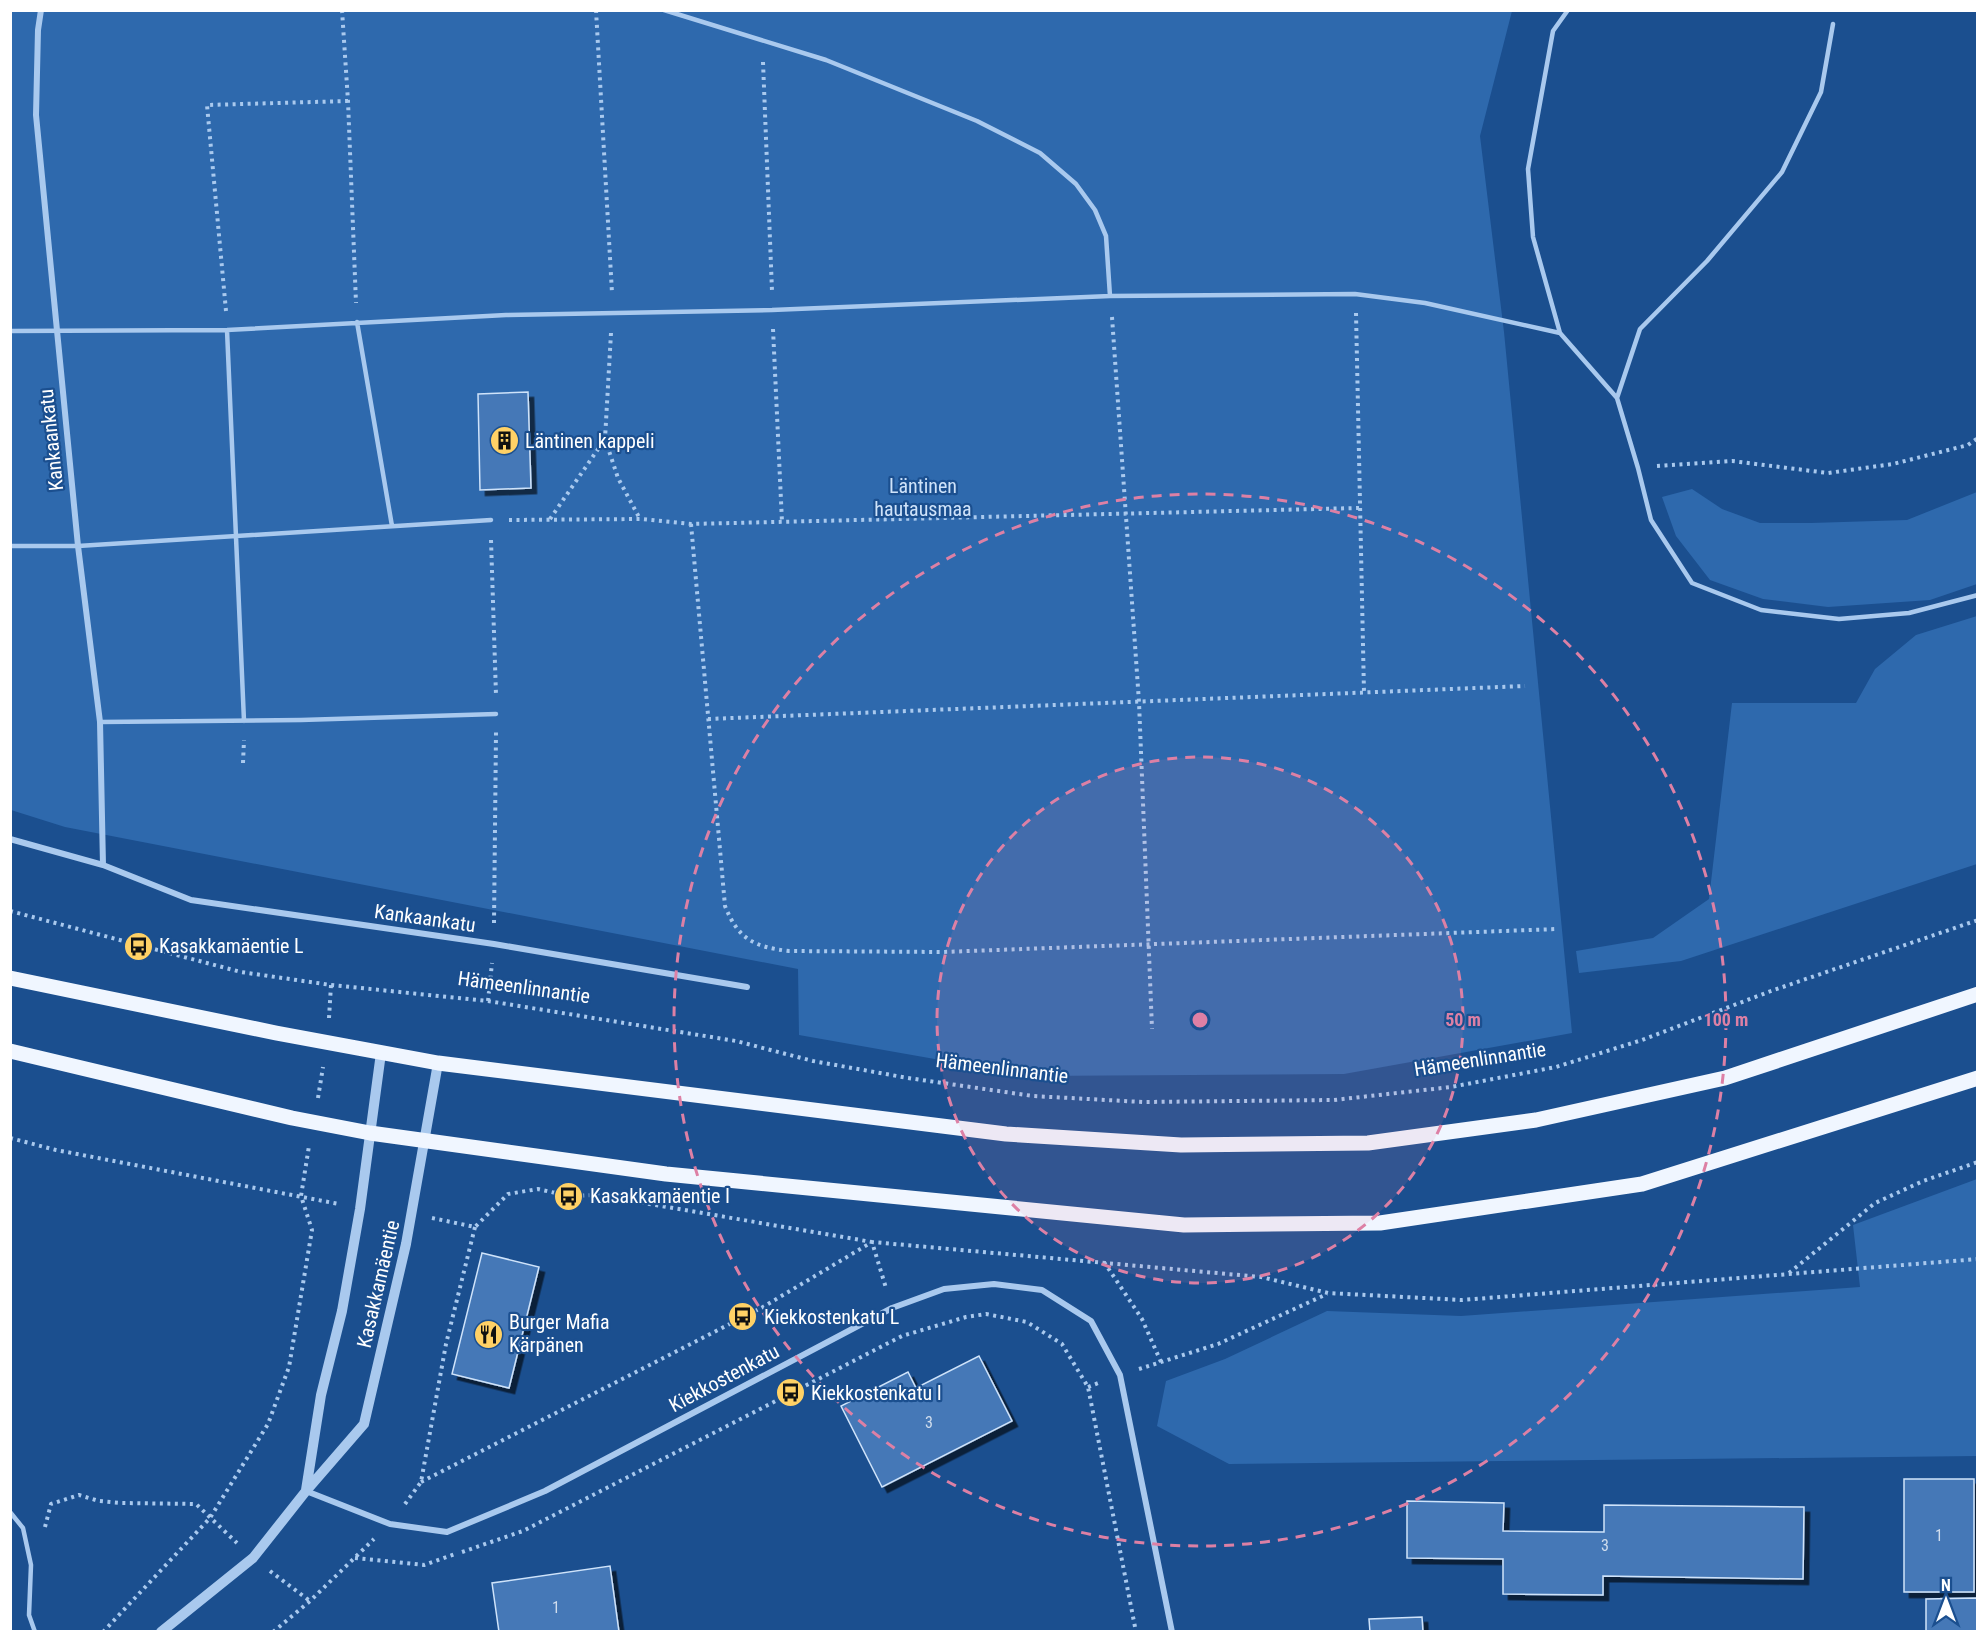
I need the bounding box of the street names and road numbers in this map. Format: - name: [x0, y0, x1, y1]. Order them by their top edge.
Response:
- street label: Kankaankatu: [34, 388, 68, 492]
- street label: Kankaankatu: [373, 899, 477, 937]
- street label: Hämeenlinnantie: [456, 966, 592, 1008]
- street label: Hämeenlinnantie: [1412, 1037, 1548, 1081]
- street label: Hämeenlinnantie: [934, 1048, 1070, 1088]
- street label: Kasakkamäentie: [352, 1218, 404, 1350]
- street label: Kiekkostenkatu: [665, 1339, 783, 1417]

